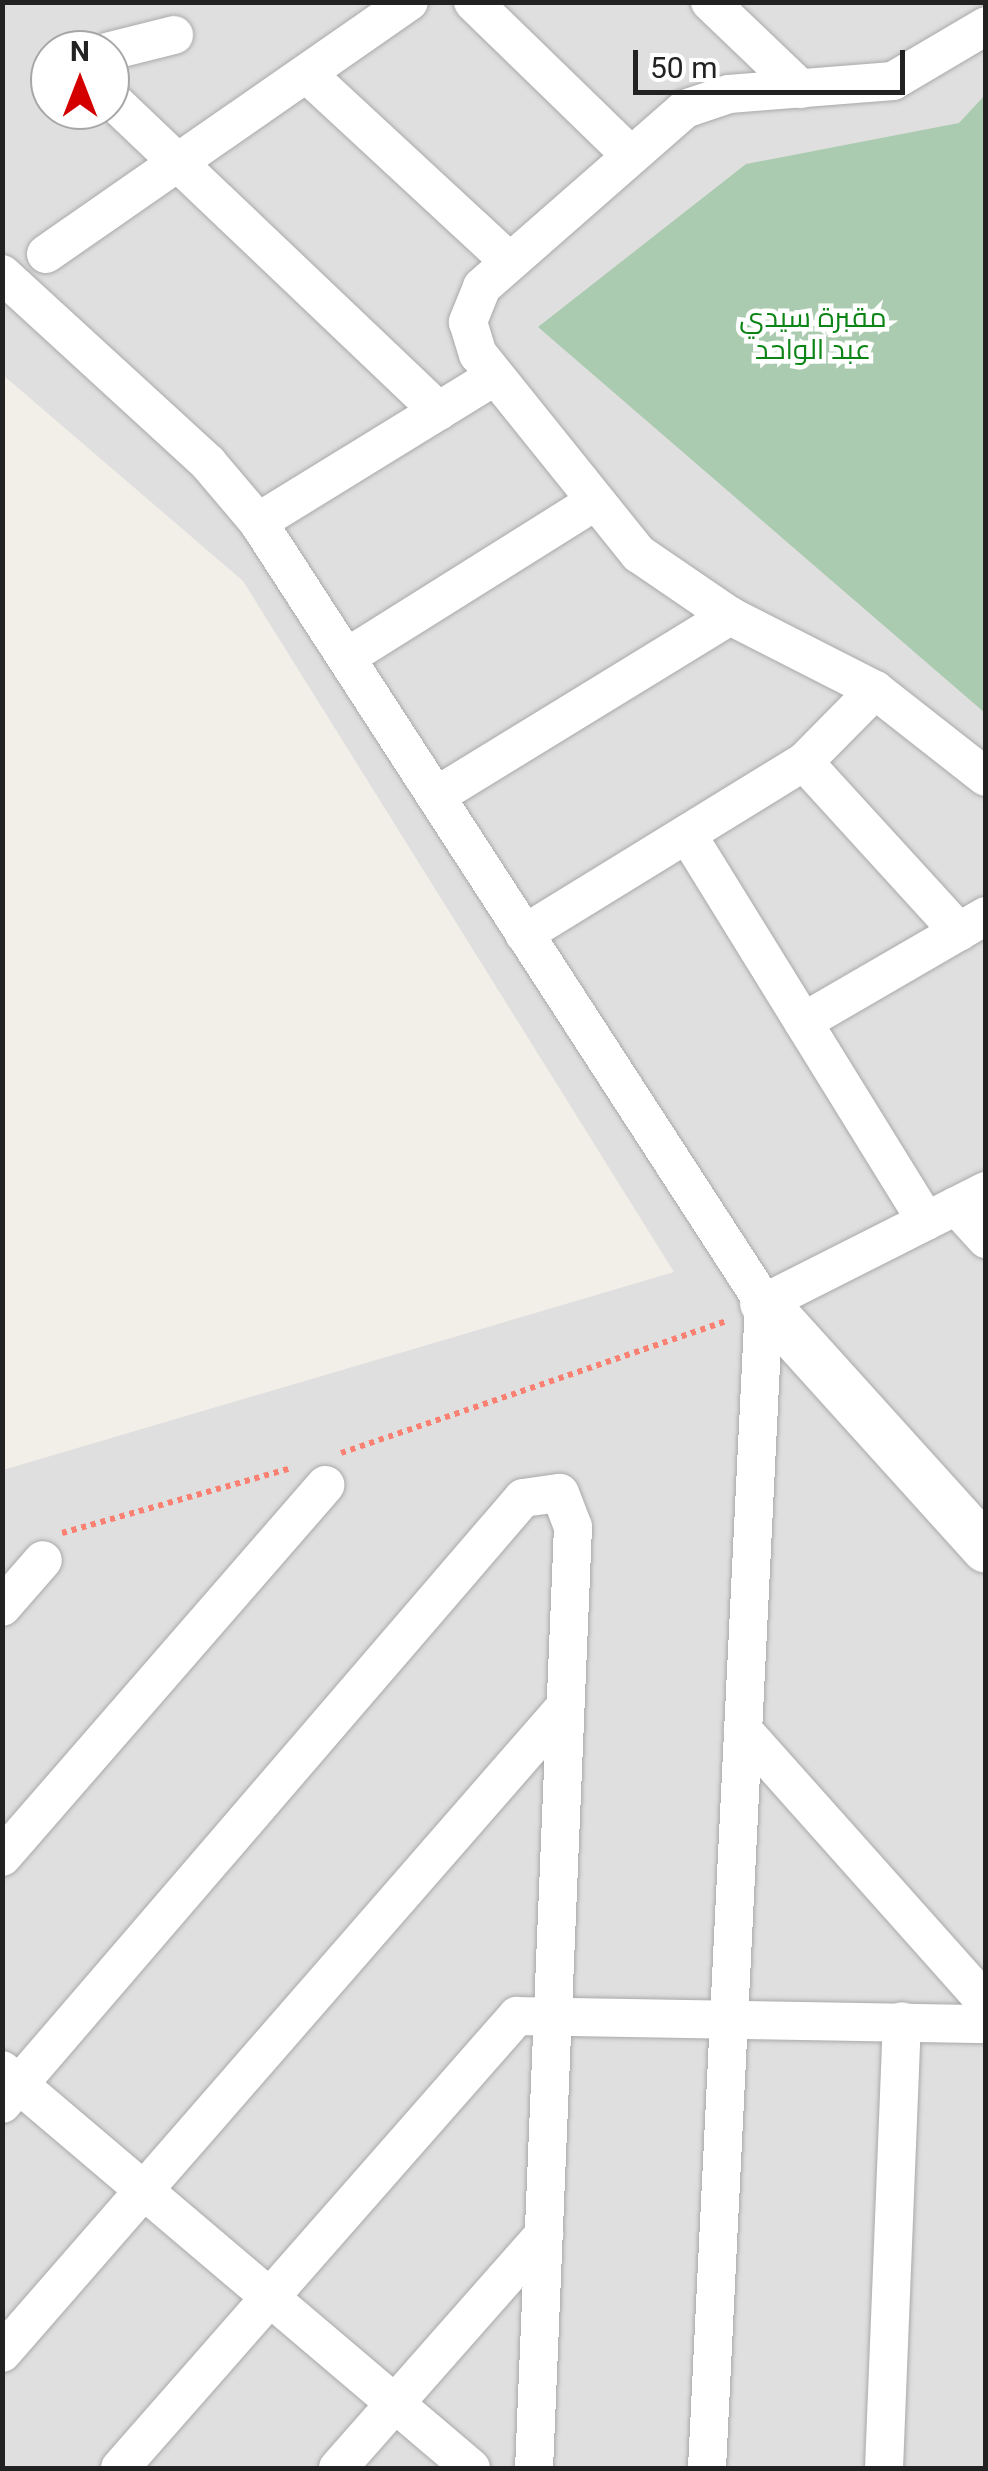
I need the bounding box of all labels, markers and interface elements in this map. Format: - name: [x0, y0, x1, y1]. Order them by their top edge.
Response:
- north arrow: [30, 30, 130, 130]
- scale bar: [638, 30, 910, 92]
- text: N: [70, 35, 90, 68]
- text: 50 m: [650, 50, 717, 85]
- park label: مقبرة سيدي عبد الواحد: [739, 301, 887, 367]

